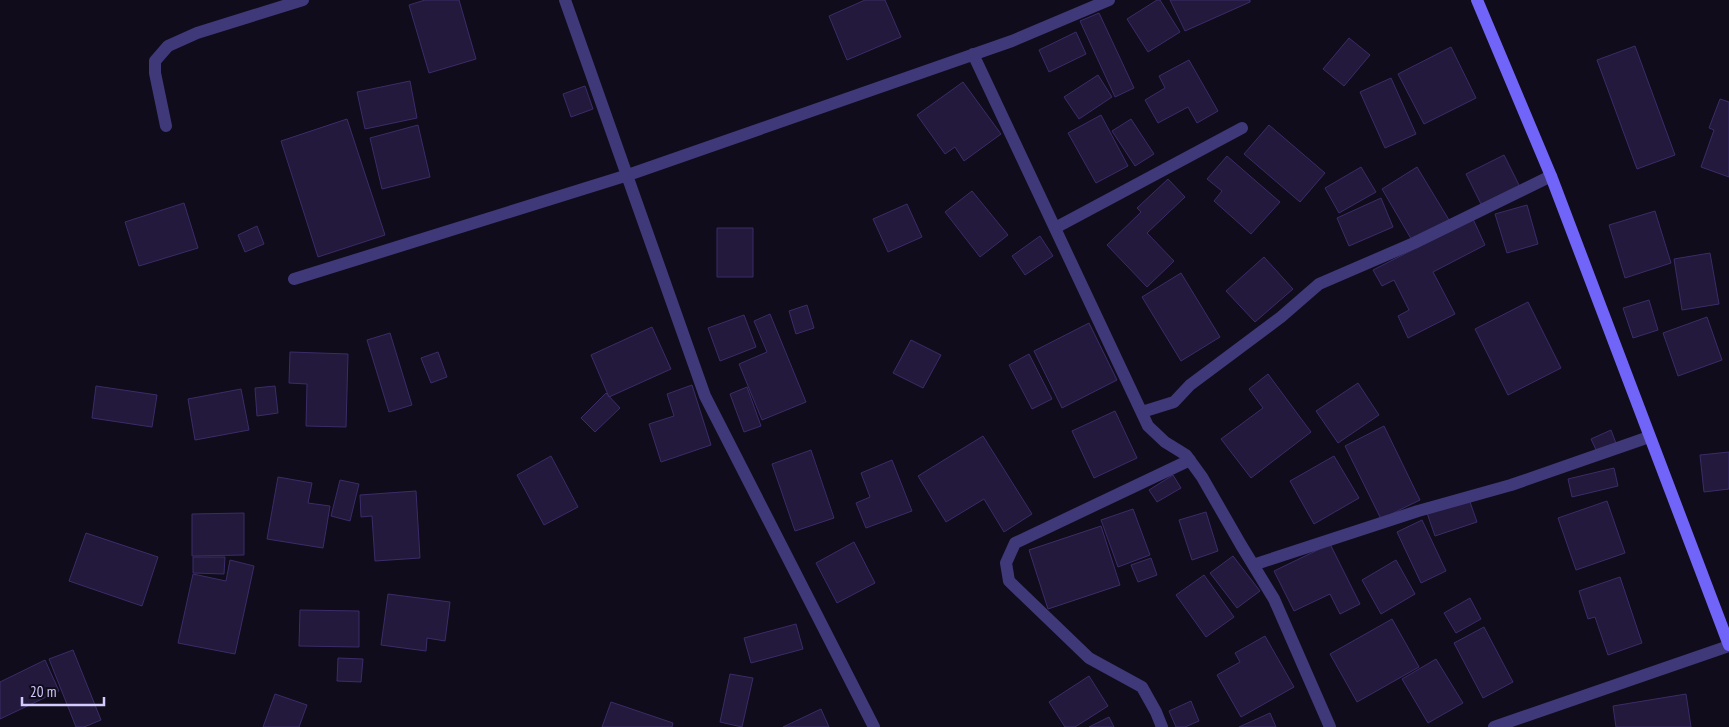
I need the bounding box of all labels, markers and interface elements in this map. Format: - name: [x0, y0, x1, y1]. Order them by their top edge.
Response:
- scale bar: [22, 674, 105, 706]
- text: 20 m: [30, 682, 56, 701]

